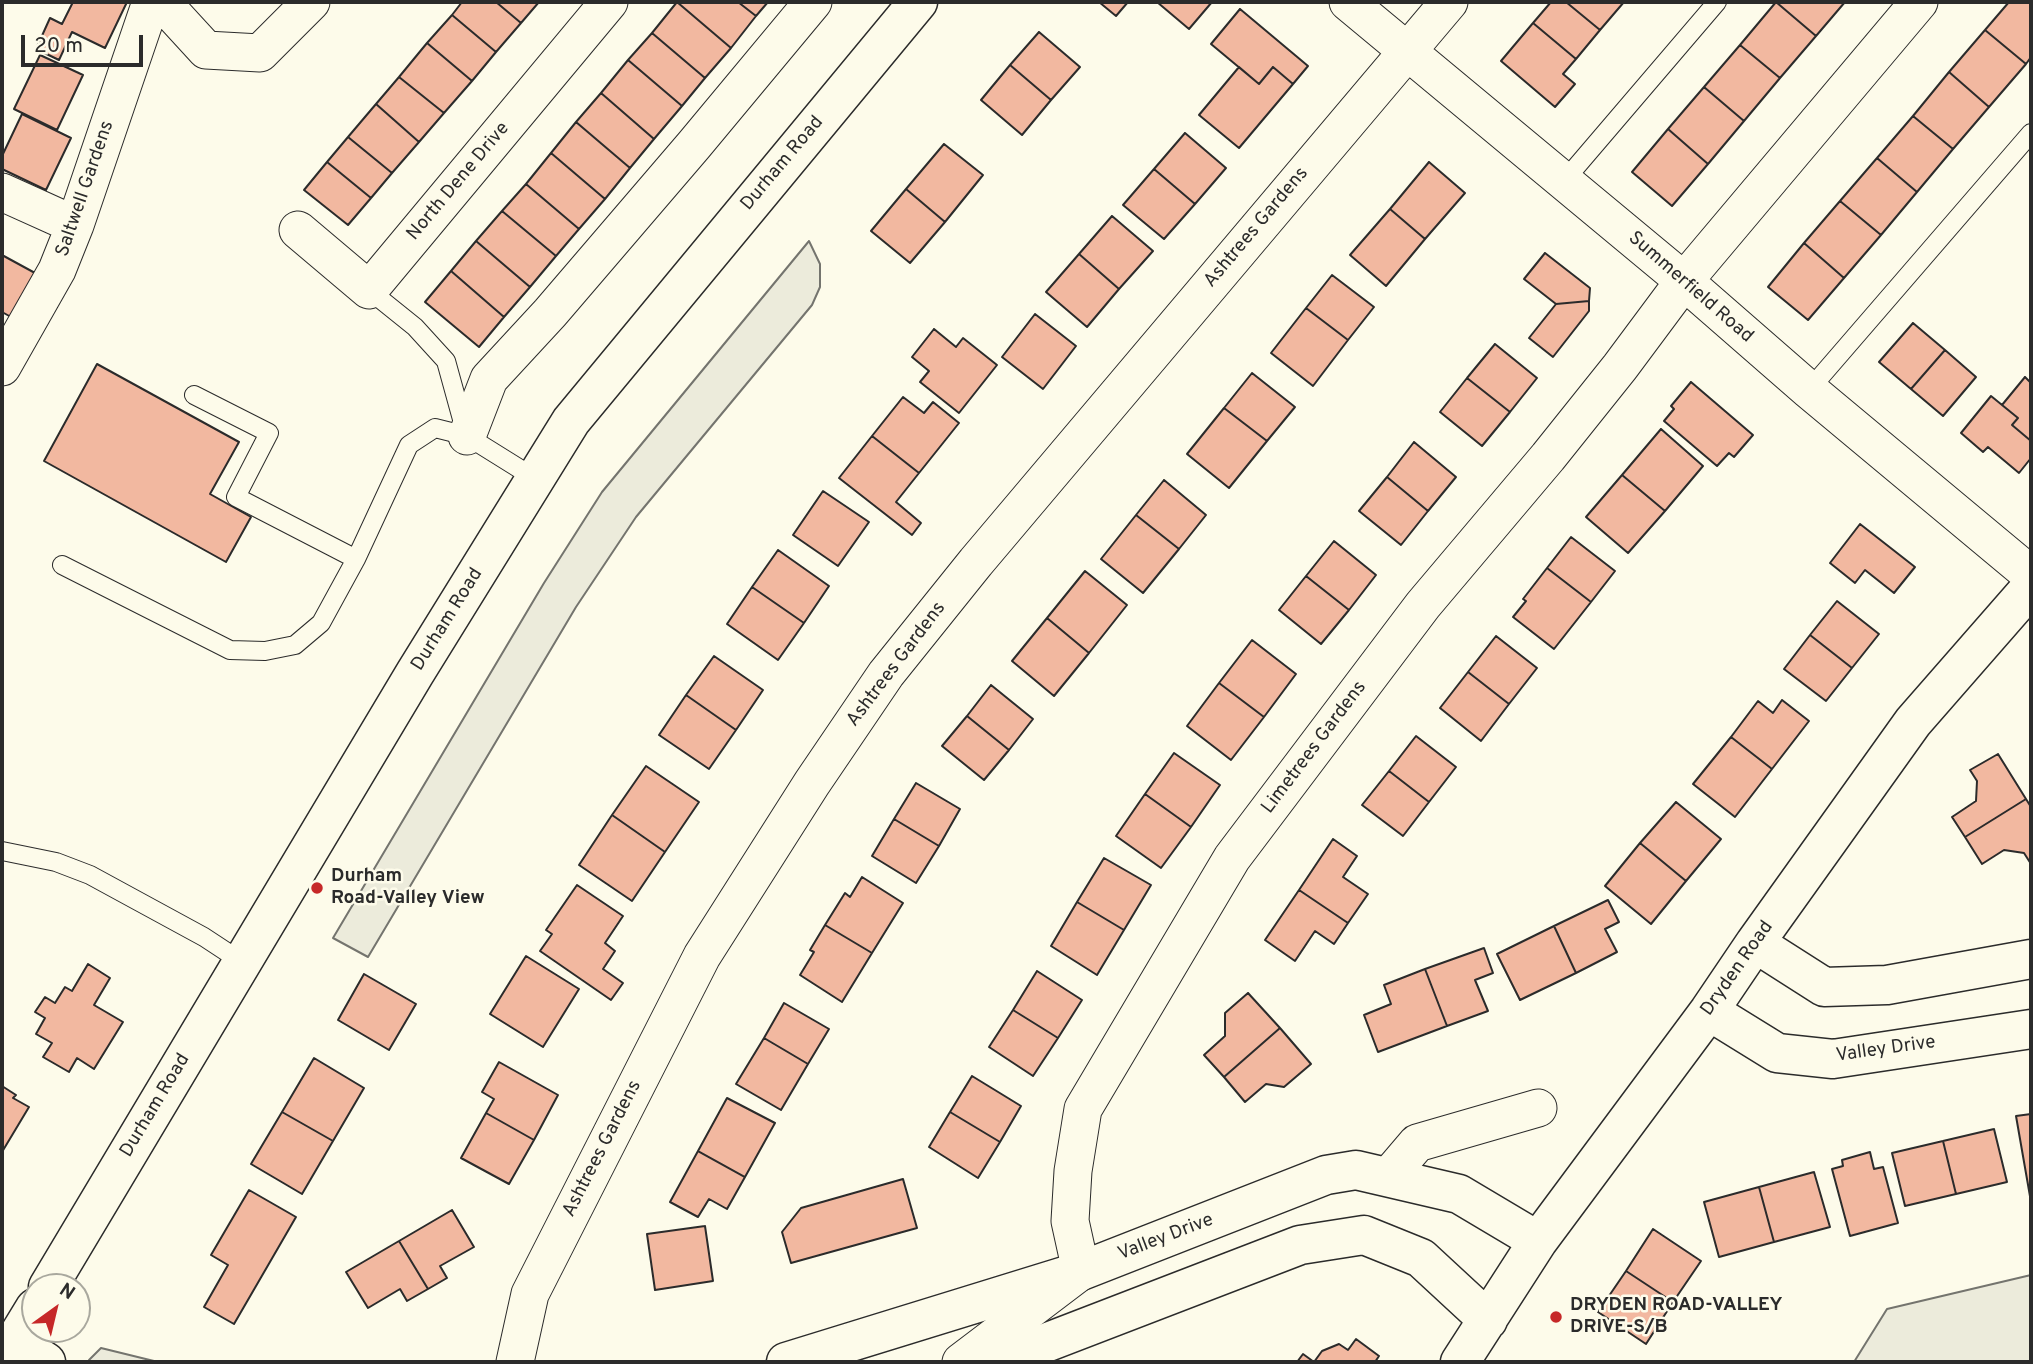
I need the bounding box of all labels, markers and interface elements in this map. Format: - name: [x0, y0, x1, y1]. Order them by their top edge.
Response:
- scale bar: [24, 21, 147, 65]
- text: 20 m: [34, 33, 83, 60]
- street label: Durham Road: [737, 112, 829, 216]
- street label: Saltwell Gardens: [52, 118, 120, 260]
- street label: North Dene Drive: [403, 118, 515, 246]
- street label: Ashtrees Gardens: [1200, 163, 1314, 293]
- street label: Summerfield Road: [1623, 227, 1757, 349]
- street label: Durham Road: [407, 564, 489, 676]
- street label: Ashtrees Gardens: [843, 598, 951, 732]
- street label: Limetrees Gardens: [1258, 677, 1372, 819]
- place label: Durham Road-Valley View: [331, 866, 485, 910]
- marker: Durham Road-Valley View: [309, 880, 325, 896]
- street label: Dryden Road: [1697, 917, 1779, 1021]
- street label: Valley Drive: [1835, 1032, 1937, 1068]
- street label: Durham Road: [116, 1050, 196, 1162]
- street label: Ashtrees Gardens: [559, 1077, 647, 1221]
- street label: Valley Drive: [1115, 1209, 1217, 1267]
- north arrow: [21, 1273, 91, 1343]
- text: N: [54, 1278, 79, 1306]
- place label: DRYDEN ROAD-VALLEY DRIVE-S/B: [1570, 1295, 1782, 1339]
- marker: DRYDEN ROAD-VALLEY DRIVE-S/B: [1548, 1309, 1564, 1325]

